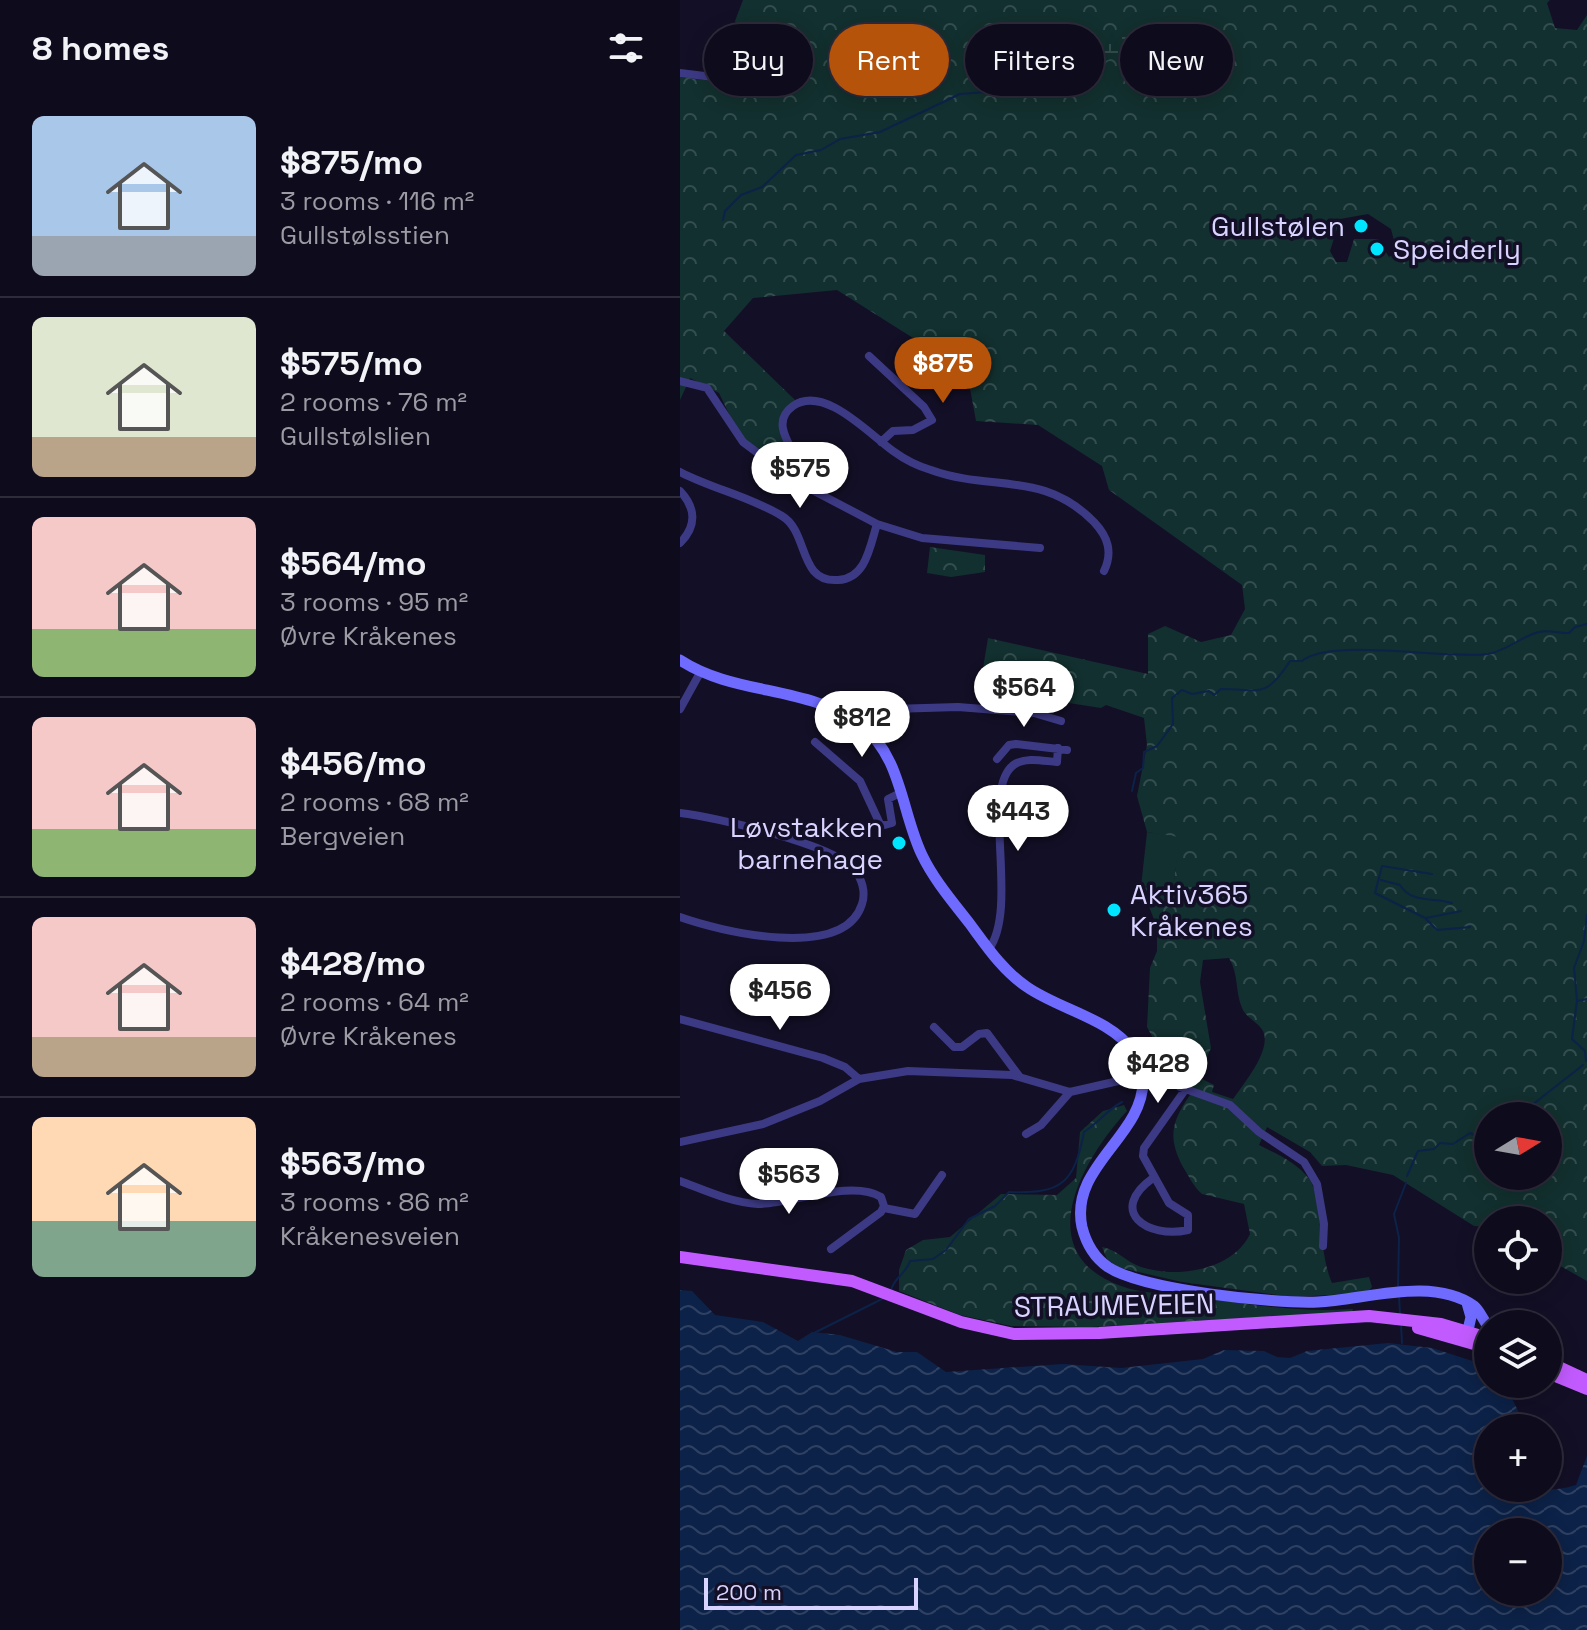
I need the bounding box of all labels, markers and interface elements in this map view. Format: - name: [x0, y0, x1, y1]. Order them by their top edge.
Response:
- chip: Buy: [704, 24, 813, 96]
- chip: Rent: [829, 24, 949, 96]
- chip: Filters: [965, 24, 1104, 96]
- chip: New: [1120, 24, 1233, 96]
- icon: filters: [604, 26, 648, 70]
- text: 8 homes: [32, 27, 169, 70]
- text: $875/mo: [280, 141, 423, 184]
- icon: home: [96, 148, 192, 244]
- text: 3 rooms · 116 m²: [280, 184, 474, 218]
- place label: Gullstølen: [1211, 208, 1345, 244]
- marker: Gullstølen: [1352, 217, 1370, 235]
- text: Gullstølsstien: [280, 218, 450, 252]
- place label: Speiderly: [1393, 231, 1521, 267]
- marker: Speiderly: [1368, 240, 1386, 258]
- pin: $875: [896, 337, 990, 405]
- text: $575/mo: [280, 342, 423, 385]
- text: $875: [912, 346, 974, 380]
- icon: home: [96, 349, 192, 445]
- text: 2 rooms · 76 m²: [280, 385, 467, 419]
- text: Gullstølslien: [280, 419, 431, 453]
- pin: $575: [753, 442, 847, 510]
- text: $575: [769, 451, 831, 485]
- text: $564/mo: [280, 542, 427, 585]
- icon: home: [96, 549, 192, 645]
- text: 3 rooms · 95 m²: [280, 585, 468, 619]
- text: Øvre Kråkenes: [280, 619, 457, 653]
- pin: $564: [977, 661, 1071, 729]
- text: $564: [992, 670, 1056, 704]
- pin: $812: [815, 691, 909, 759]
- text: $812: [833, 700, 891, 734]
- text: $456/mo: [280, 742, 427, 785]
- icon: home: [96, 749, 192, 845]
- text: 2 rooms · 68 m²: [280, 785, 469, 819]
- pin: $443: [971, 785, 1065, 853]
- text: $443: [986, 794, 1050, 828]
- place label: Løvstakken barnehage: [730, 809, 883, 877]
- text: Bergveien: [280, 819, 405, 853]
- marker: Løvstakken barnehage: [890, 834, 908, 852]
- place label: Aktiv365 Kråkenes: [1130, 876, 1253, 944]
- marker: Aktiv365 Kråkenes: [1105, 901, 1123, 919]
- text: $428/mo: [280, 942, 426, 985]
- icon: home: [96, 949, 192, 1045]
- pin: $456: [733, 964, 827, 1032]
- text: $456: [748, 973, 812, 1007]
- text: 2 rooms · 64 m²: [280, 985, 469, 1019]
- text: Øvre Kråkenes: [280, 1019, 457, 1053]
- pin: $428: [1111, 1037, 1205, 1105]
- text: $428: [1126, 1046, 1190, 1080]
- north arrow: [1474, 1102, 1562, 1190]
- map controls: [1474, 1102, 1562, 1606]
- text: $563/mo: [280, 1142, 426, 1185]
- pin: $563: [742, 1148, 836, 1216]
- icon: home: [96, 1149, 192, 1245]
- text: $563: [757, 1157, 821, 1191]
- text: 3 rooms · 86 m²: [280, 1185, 469, 1219]
- button: locate: [1474, 1206, 1562, 1294]
- text: Kråkenesveien: [280, 1219, 460, 1253]
- street label: STRAUMEVEIEN: [1013, 1285, 1215, 1325]
- button: layers: [1474, 1310, 1562, 1398]
- button: +: [1474, 1414, 1562, 1502]
- button: −: [1474, 1518, 1562, 1606]
- scale bar: [704, 1574, 918, 1610]
- text: 200 m: [716, 1578, 782, 1606]

